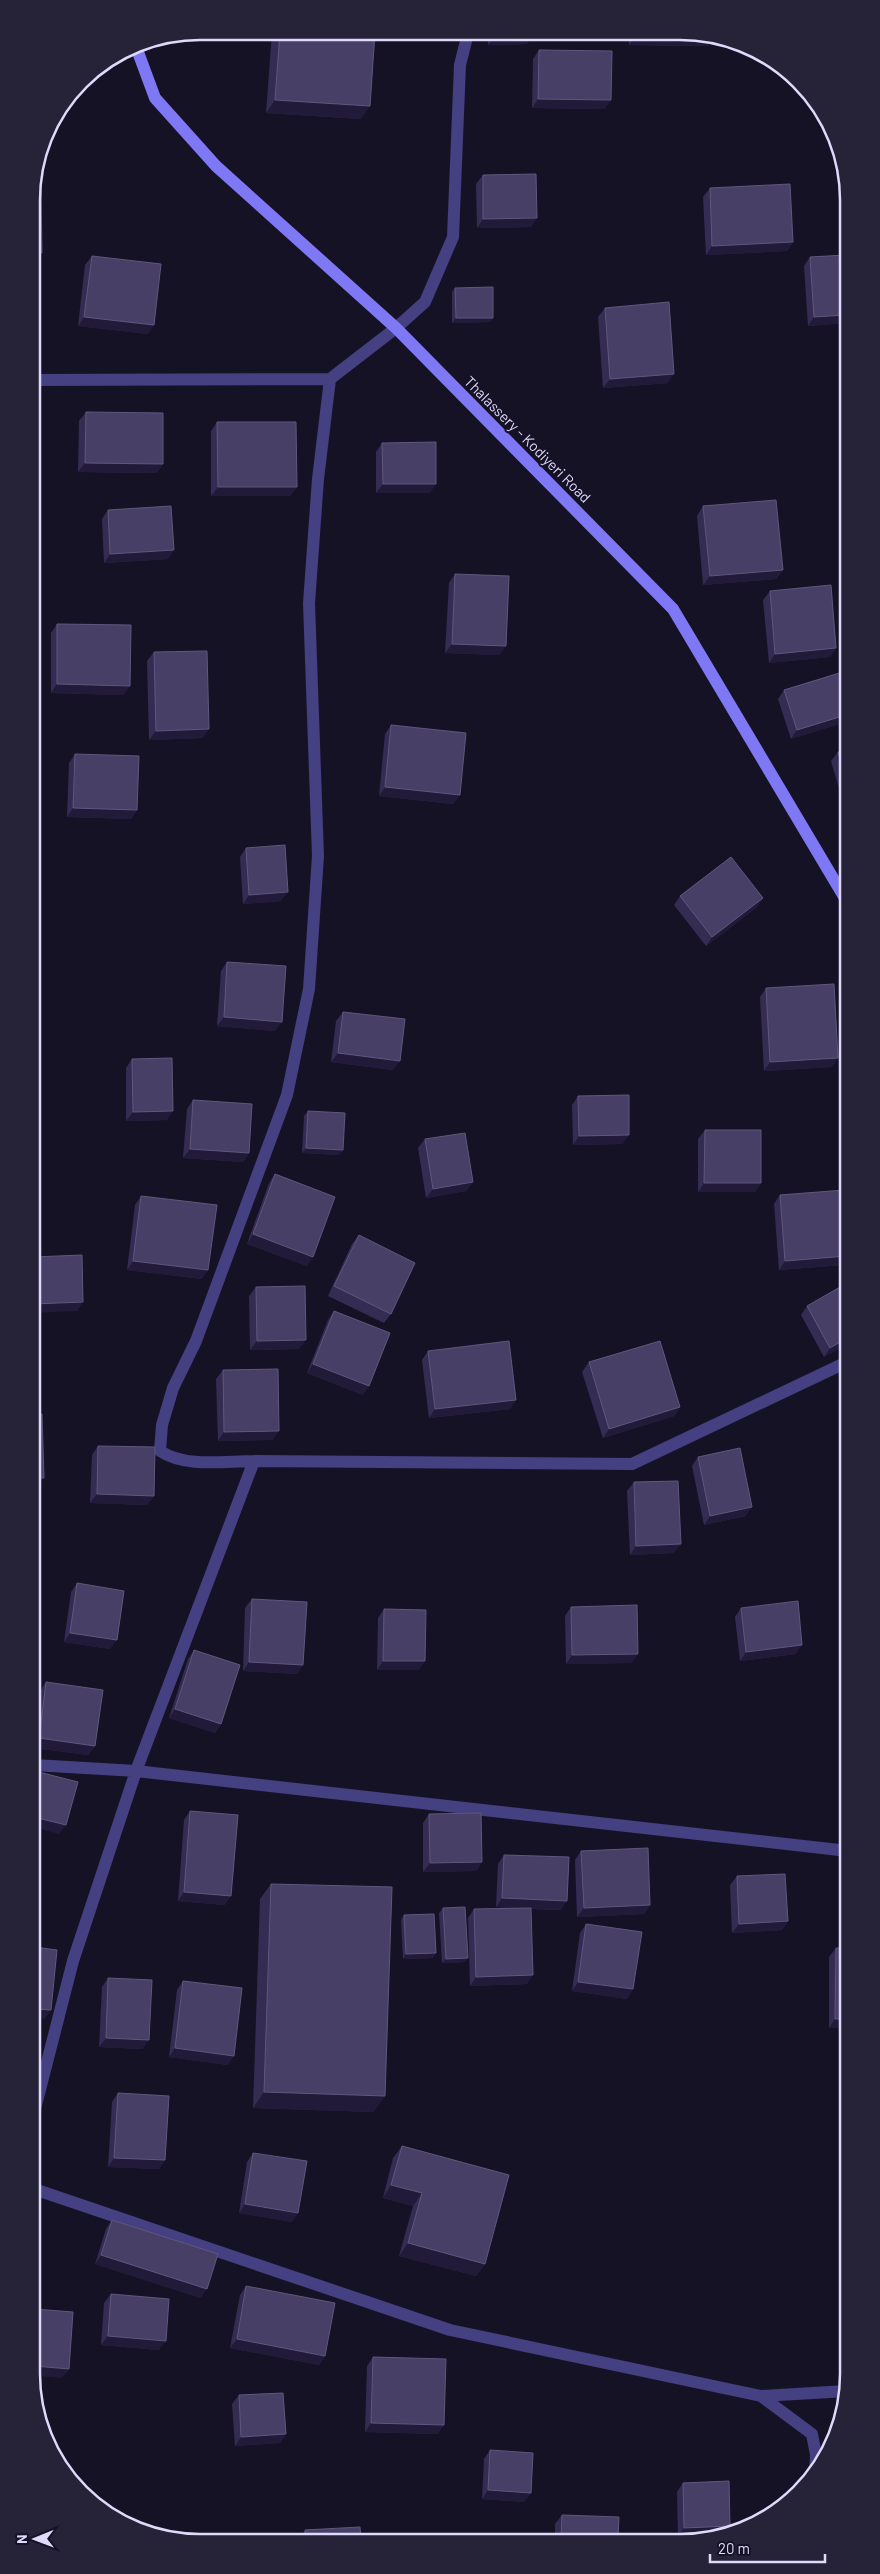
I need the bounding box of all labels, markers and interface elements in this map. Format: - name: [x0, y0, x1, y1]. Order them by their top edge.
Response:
- street label: Thalassery - Kodiyeri Road: [461, 372, 595, 506]
- north arrow: [10, 2514, 60, 2564]
- scale bar: [710, 2532, 825, 2564]
- text: N: [13, 2534, 30, 2544]
- text: 20 m: [718, 2539, 750, 2557]

